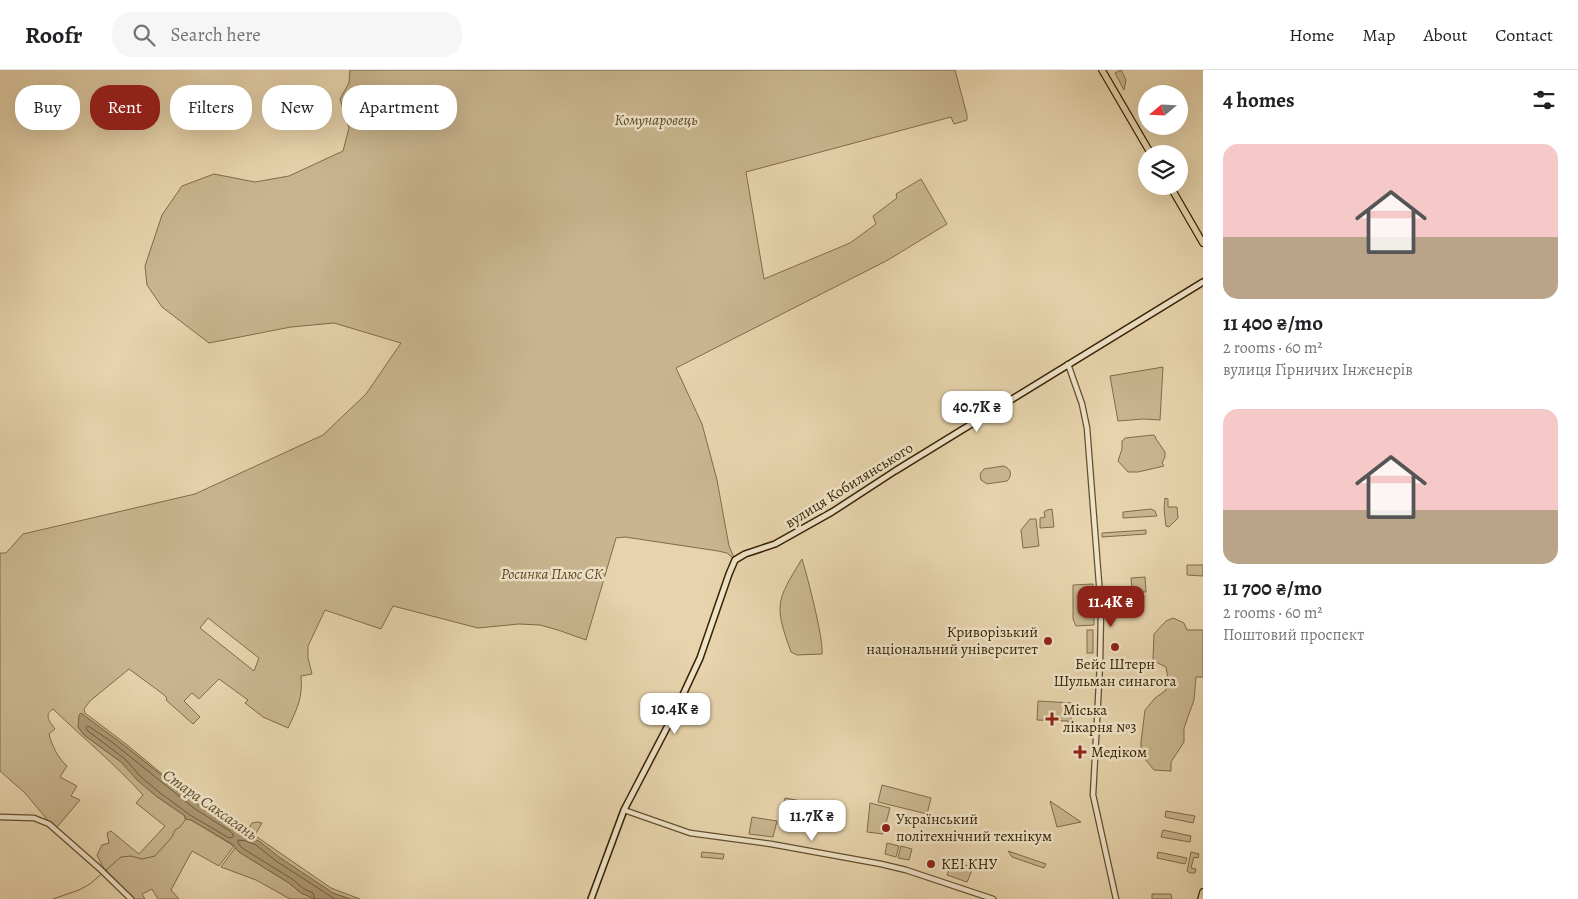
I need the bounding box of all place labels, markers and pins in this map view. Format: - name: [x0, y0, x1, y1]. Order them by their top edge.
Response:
- pin: 40.7K ₴: [931, 390, 1023, 433]
- pin: 11.4K ₴: [1065, 586, 1157, 628]
- place label: Криворізький національний університет: [866, 622, 1038, 659]
- marker: Криворізький національний університет: [1042, 635, 1054, 647]
- marker: Бейс Штерн Шульман синагога: [1109, 641, 1121, 653]
- place label: Бейс Штерн Шульман синагога: [1054, 654, 1177, 691]
- pin: 10.4K ₴: [629, 692, 721, 735]
- place label: Міська лікарня №3: [1063, 700, 1136, 737]
- marker: Міська лікарня №3: [1045, 712, 1059, 726]
- place label: Медіком: [1091, 742, 1147, 762]
- marker: Медіком: [1073, 745, 1087, 759]
- pin: 11.7K ₴: [766, 800, 858, 842]
- place label: Український політехнічний технікум: [896, 809, 1052, 846]
- marker: Український політехнічний технікум: [880, 822, 892, 834]
- place label: КЕІ КНУ: [941, 854, 998, 874]
- marker: КЕІ КНУ: [925, 858, 937, 870]

